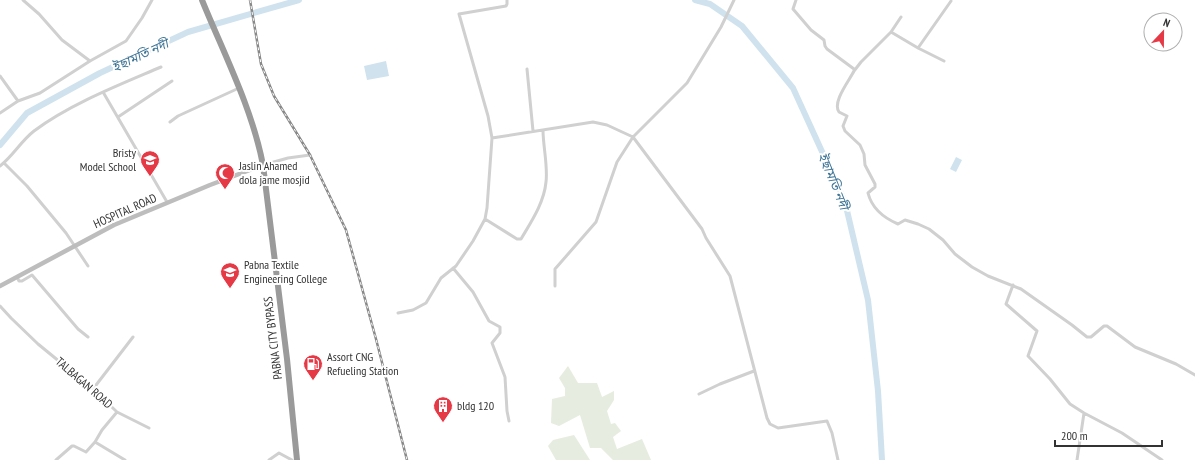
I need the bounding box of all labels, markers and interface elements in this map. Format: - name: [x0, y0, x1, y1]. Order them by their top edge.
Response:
- north arrow: [1143, 12, 1183, 52]
- text: N: [1161, 15, 1172, 30]
- water label: ইছামতি নদী: [109, 34, 173, 76]
- place label: Bristy Model School: [80, 145, 136, 174]
- school or university icon: Bristy Model School: [139, 149, 161, 177]
- water label: ইছামতি নদী: [814, 150, 854, 215]
- place label: Jaslin Ahamed dola jame mosjid: [238, 158, 310, 187]
- mosque icon: Jaslin Ahamed dola jame mosjid: [214, 162, 236, 190]
- street label: HOSPITAL ROAD: [91, 190, 159, 231]
- place label: Pabna Textile Engineering College: [244, 257, 327, 286]
- school or university icon: Pabna Textile Engineering College: [219, 261, 241, 289]
- street label: PABNA CITY BYPASS: [260, 296, 285, 380]
- place label: Assort CNG Refueling Station: [327, 349, 399, 378]
- fuel station icon: Assort CNG Refueling Station: [302, 353, 324, 381]
- street label: TALBAGAN ROAD: [53, 354, 116, 411]
- building icon: bldg 120: [432, 395, 454, 423]
- place label: bldg 120: [457, 398, 494, 413]
- scale bar: [1055, 422, 1162, 448]
- text: 200 m: [1061, 428, 1088, 443]

